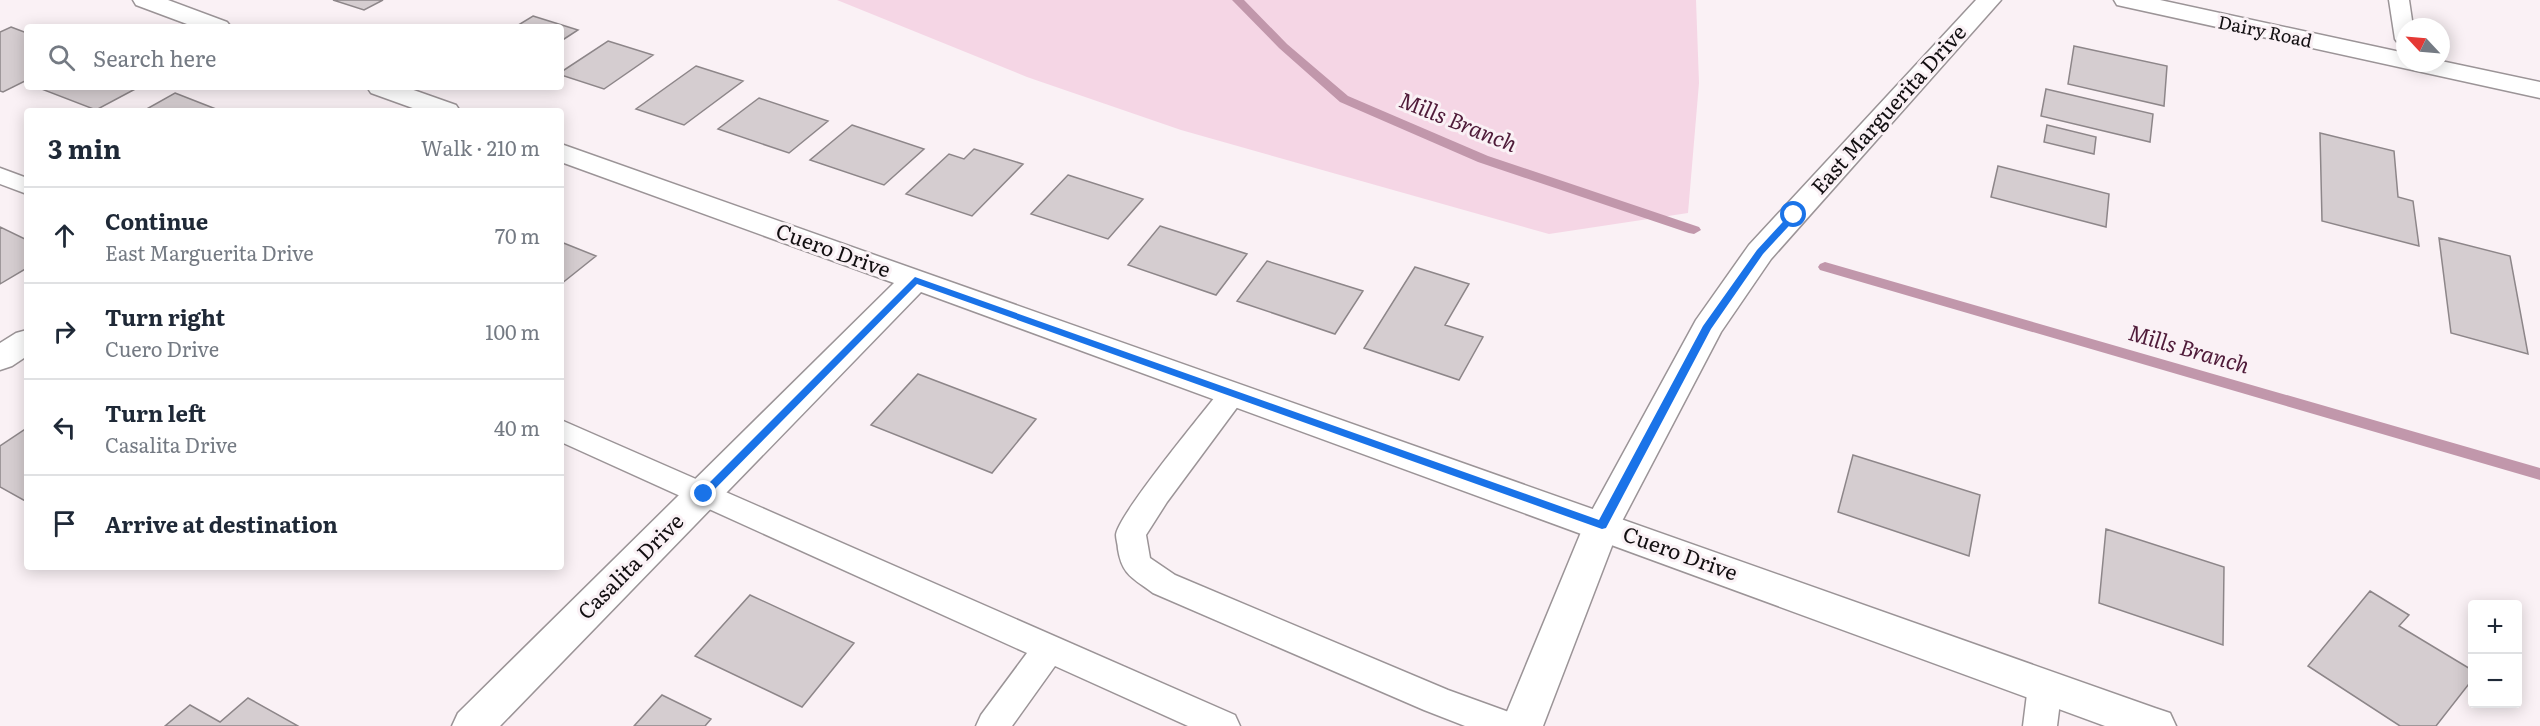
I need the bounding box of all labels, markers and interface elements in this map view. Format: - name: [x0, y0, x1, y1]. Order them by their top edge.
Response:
- street label: Dairy Road: [2216, 7, 2315, 54]
- street label: East Marguerita Drive: [1802, 16, 1972, 200]
- north arrow: [2396, 18, 2450, 72]
- search box: [24, 24, 564, 90]
- icon: search: [45, 41, 78, 74]
- text: Search here: [93, 41, 216, 74]
- water label: Mills Branch: [1395, 82, 1522, 159]
- text: 3 min: [48, 128, 121, 167]
- text: Walk · 210 m: [421, 132, 540, 162]
- route start: [1780, 201, 1806, 227]
- text: Continue: [105, 204, 208, 237]
- street label: Cuero Drive: [772, 214, 896, 284]
- icon: ahead: [48, 219, 81, 252]
- text: 70 m: [495, 220, 540, 250]
- text: East Marguerita Drive: [105, 237, 314, 267]
- text: Turn right: [105, 300, 225, 333]
- icon: right: [48, 315, 81, 348]
- water label: Mills Branch: [2125, 315, 2254, 381]
- text: 100 m: [485, 316, 540, 346]
- text: Cuero Drive: [105, 333, 219, 363]
- text: Turn left: [105, 396, 206, 429]
- icon: left: [48, 411, 81, 444]
- text: 40 m: [494, 412, 540, 442]
- text: Casalita Drive: [105, 429, 237, 459]
- route end: [690, 480, 716, 506]
- street label: Casalita Drive: [569, 505, 689, 625]
- icon: arrive: [48, 507, 81, 540]
- text: Arrive at destination: [105, 507, 338, 540]
- street label: Cuero Drive: [1619, 517, 1743, 587]
- map controls: [2468, 600, 2522, 708]
- button: +: [2468, 600, 2522, 654]
- button: −: [2468, 654, 2522, 708]

